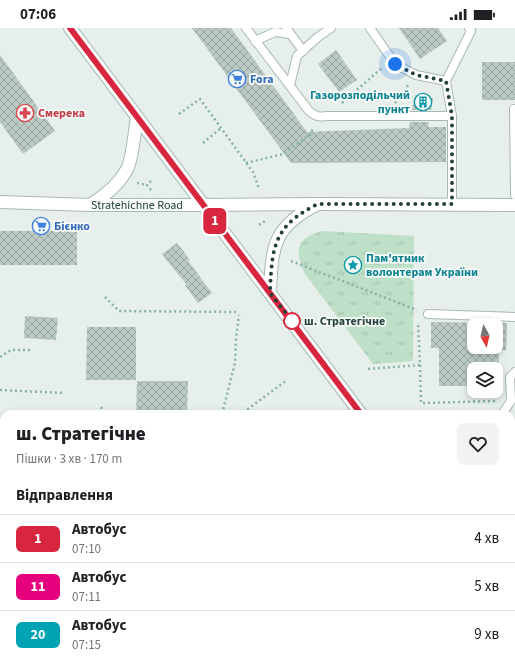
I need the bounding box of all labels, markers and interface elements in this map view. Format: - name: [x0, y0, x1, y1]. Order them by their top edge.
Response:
- text: 07:06: [20, 4, 56, 25]
- your location: [385, 54, 405, 74]
- supermarket icon: Fora: [227, 69, 247, 89]
- place label: Fora: [250, 71, 274, 88]
- place label: Газорозподільчий пункт: [310, 87, 410, 118]
- building icon: Газорозподільчий пункт: [413, 92, 433, 112]
- pharmacy icon: Смерека: [15, 103, 35, 123]
- place label: Смерека: [38, 105, 85, 122]
- street label: Stratehichne Road: [91, 197, 183, 214]
- line badge: 1: [202, 208, 228, 234]
- text: 1: [211, 211, 219, 231]
- supermarket icon: Бієнко: [31, 216, 51, 236]
- place label: Бієнко: [54, 218, 90, 235]
- place label: Пам'ятник волонтерам України: [366, 250, 478, 281]
- place icon: Пам'ятник волонтерам України: [343, 255, 363, 275]
- marker: ш. Стратегічне: [283, 312, 301, 330]
- place label: ш. Стратегічне: [304, 313, 385, 330]
- north arrow: [467, 318, 503, 354]
- map controls: [467, 318, 503, 398]
- button: layers: [467, 362, 503, 398]
- text: ш. Стратегічне: [16, 421, 146, 448]
- button: heart: [457, 423, 499, 465]
- text: Пішки · 3 хв · 170 m: [16, 450, 122, 468]
- text: Відправлення: [16, 485, 113, 506]
- text: Автобус: [72, 519, 126, 540]
- text: 4 хв: [474, 528, 499, 549]
- text: 1: [34, 529, 42, 549]
- text: 07:10: [72, 540, 101, 558]
- text: Автобус: [72, 567, 126, 588]
- text: 5 хв: [474, 576, 499, 597]
- text: 11: [31, 577, 45, 597]
- text: 07:11: [72, 588, 101, 606]
- text: Автобус: [72, 615, 126, 636]
- text: 9 хв: [474, 624, 499, 645]
- text: 20: [31, 625, 45, 645]
- text: 07:15: [72, 636, 101, 654]

